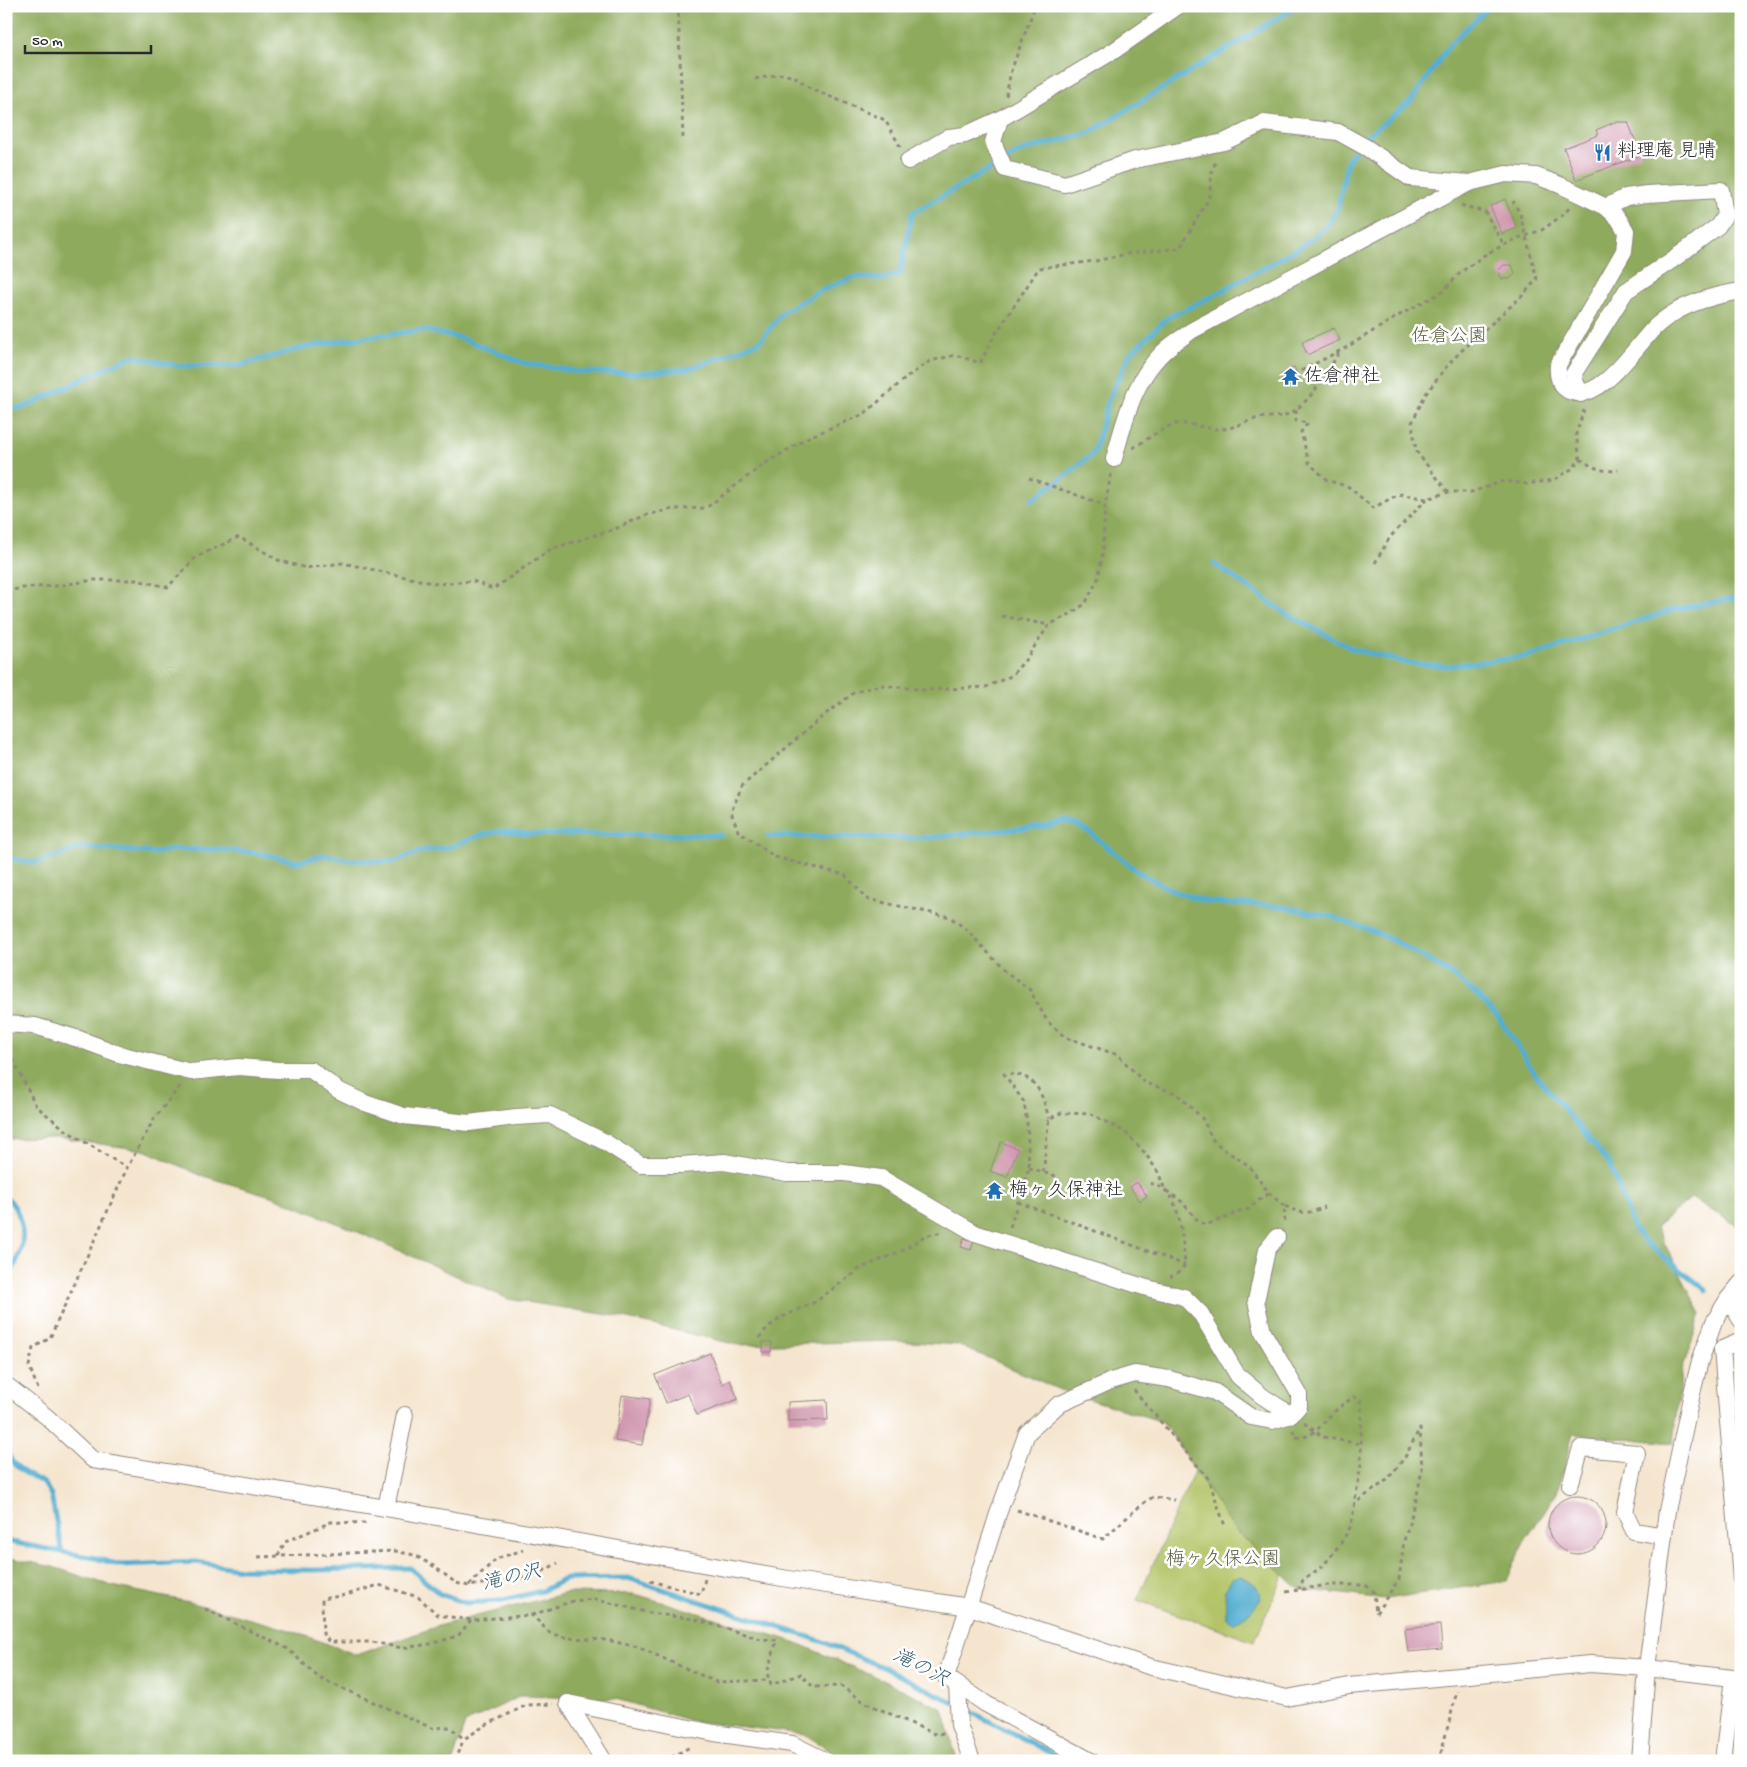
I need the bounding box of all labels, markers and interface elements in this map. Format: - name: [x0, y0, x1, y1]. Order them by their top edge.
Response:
- scale bar: [25, 22, 151, 54]
- text: 50 m: [32, 33, 63, 51]
- place label: 料理庵 見晴: [1617, 140, 1717, 164]
- restaurant icon: 料理庵 見晴: [1593, 142, 1613, 162]
- park label: 佐倉公園: [1411, 325, 1487, 349]
- place label: 佐倉神社: [1304, 365, 1380, 389]
- temple icon: 佐倉神社: [1280, 367, 1300, 387]
- place label: 梅ヶ久保神社: [1009, 1179, 1123, 1203]
- temple icon: 梅ヶ久保神社: [985, 1181, 1005, 1201]
- park label: 梅ヶ久保公園: [1166, 1548, 1280, 1572]
- water label: 滝の沢: [480, 1559, 545, 1597]
- water label: 滝の沢: [888, 1643, 954, 1693]

